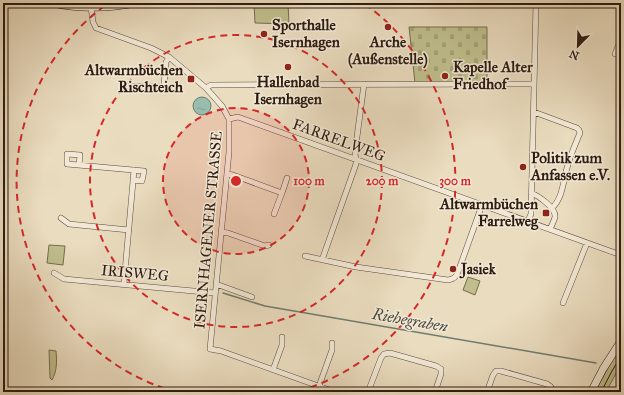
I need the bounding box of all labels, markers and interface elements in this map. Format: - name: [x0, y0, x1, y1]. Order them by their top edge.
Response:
- place label: Sporthalle Isernhagen: [272, 16, 341, 52]
- marker: Arche (Außenstelle): [383, 22, 393, 32]
- north arrow: [558, 26, 598, 66]
- marker: Sporthalle Isernhagen: [259, 29, 269, 39]
- place label: Arche (Außenstelle): [348, 33, 428, 69]
- text: N: [567, 47, 581, 63]
- place label: Kapelle Alter Friedhof: [453, 58, 533, 93]
- place label: Altwarmbüchen Rischteich: [84, 61, 184, 96]
- marker: Hallenbad Isernhagen: [283, 62, 293, 72]
- marker: Kapelle Alter Friedhof: [440, 71, 450, 81]
- place label: Hallenbad Isernhagen: [254, 73, 323, 109]
- marker: Altwarmbüchen Rischteich: [186, 74, 196, 84]
- street label: FARRELWEG: [290, 115, 388, 165]
- street label: ISERNHAGENER STRASSE: [190, 130, 226, 330]
- place label: Politik zum Anfassen e.V.: [530, 149, 610, 184]
- marker: Politik zum Anfassen e.V.: [518, 162, 528, 172]
- centre of rings: [229, 174, 243, 188]
- text: 100 m: [293, 174, 326, 188]
- text: 200 m: [366, 174, 399, 188]
- text: 300 m: [439, 174, 472, 189]
- place label: Altwarmbüchen Farrelweg: [439, 195, 539, 231]
- marker: Altwarmbüchen Farrelweg: [541, 208, 551, 218]
- place label: Jasiek: [459, 260, 497, 279]
- street label: IRISWEG: [100, 261, 170, 285]
- marker: Jasiek: [448, 264, 458, 274]
- water label: Riehegraben: [370, 304, 450, 336]

